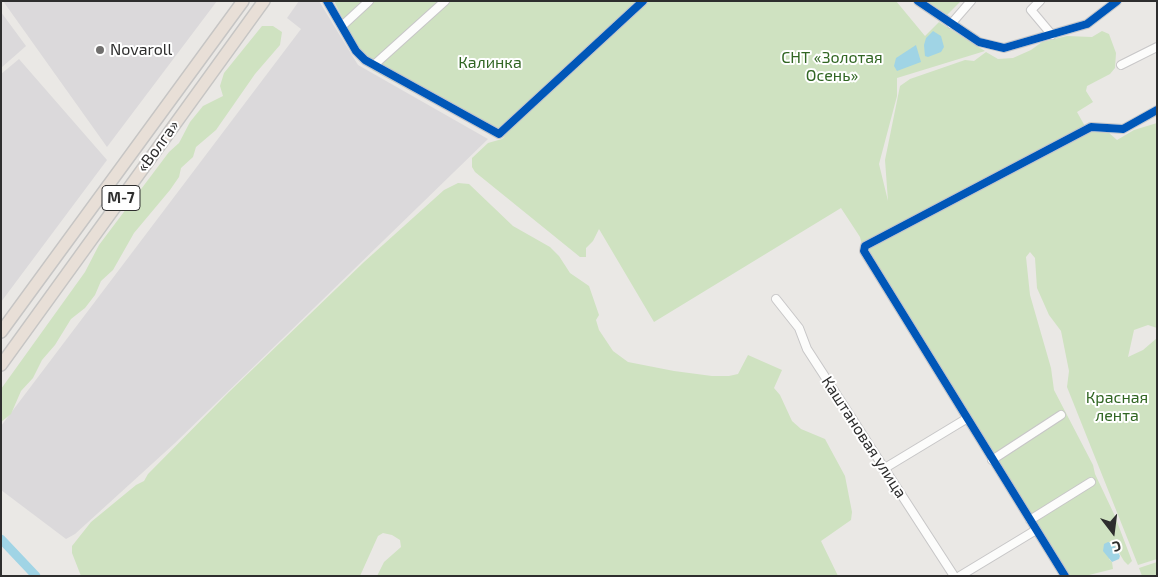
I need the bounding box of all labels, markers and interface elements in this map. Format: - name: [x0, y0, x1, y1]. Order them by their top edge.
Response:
- place label: Novaroll: [110, 40, 172, 60]
- marker: Novaroll: [94, 44, 106, 56]
- park label: СНТ «Золотая Осень»: [781, 48, 883, 86]
- park label: Калинка: [458, 53, 522, 73]
- street label: «Волга»: [133, 116, 183, 176]
- road number: М-7: [102, 186, 140, 210]
- street label: Каштановая улица: [818, 373, 910, 501]
- park label: Красная лента: [1086, 388, 1148, 426]
- north arrow: [1088, 507, 1138, 557]
- text: С: [1111, 538, 1123, 556]

